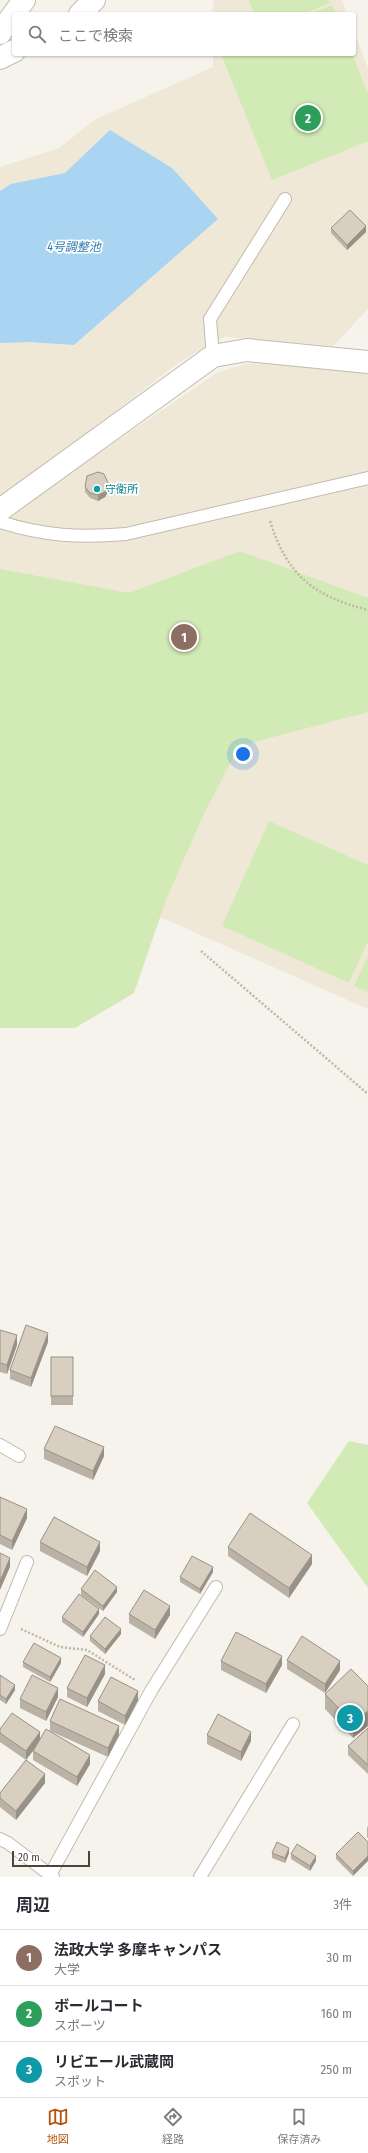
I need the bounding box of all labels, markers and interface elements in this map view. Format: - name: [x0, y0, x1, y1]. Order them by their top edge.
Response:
- search box: [12, 12, 356, 56]
- icon: search: [26, 23, 48, 45]
- text: ここで検索: [58, 27, 133, 45]
- pin: 2: [295, 103, 321, 133]
- water label: 4号調整池: [47, 240, 102, 254]
- place label: 守衛所: [105, 483, 139, 496]
- marker: 守衛所: [92, 484, 102, 494]
- pin: 1: [171, 622, 197, 652]
- your location: [233, 744, 253, 764]
- pin: 3: [337, 1703, 363, 1733]
- scale bar: [12, 1849, 90, 1868]
- text: 20 m: [18, 1851, 40, 1864]
- text: 周辺: [16, 1895, 50, 1916]
- text: 3件: [333, 1897, 352, 1912]
- text: 法政大学 多摩キャンパス: [54, 1941, 222, 1959]
- text: 1: [26, 1950, 32, 1965]
- text: 30 m: [326, 1950, 352, 1965]
- text: 大学: [54, 1962, 80, 1977]
- text: ボールコート: [54, 1997, 144, 2015]
- text: 2: [26, 2006, 32, 2021]
- text: 160 m: [321, 2006, 352, 2021]
- text: スポーツ: [54, 2018, 106, 2033]
- text: リビエール武蔵岡: [54, 2053, 174, 2071]
- text: 3: [26, 2062, 32, 2077]
- text: 250 m: [320, 2062, 352, 2077]
- text: スポット: [54, 2074, 106, 2089]
- tab: 地図: [47, 2106, 69, 2146]
- tab: 経路: [162, 2106, 184, 2146]
- tab: 保存済み: [277, 2106, 321, 2146]

